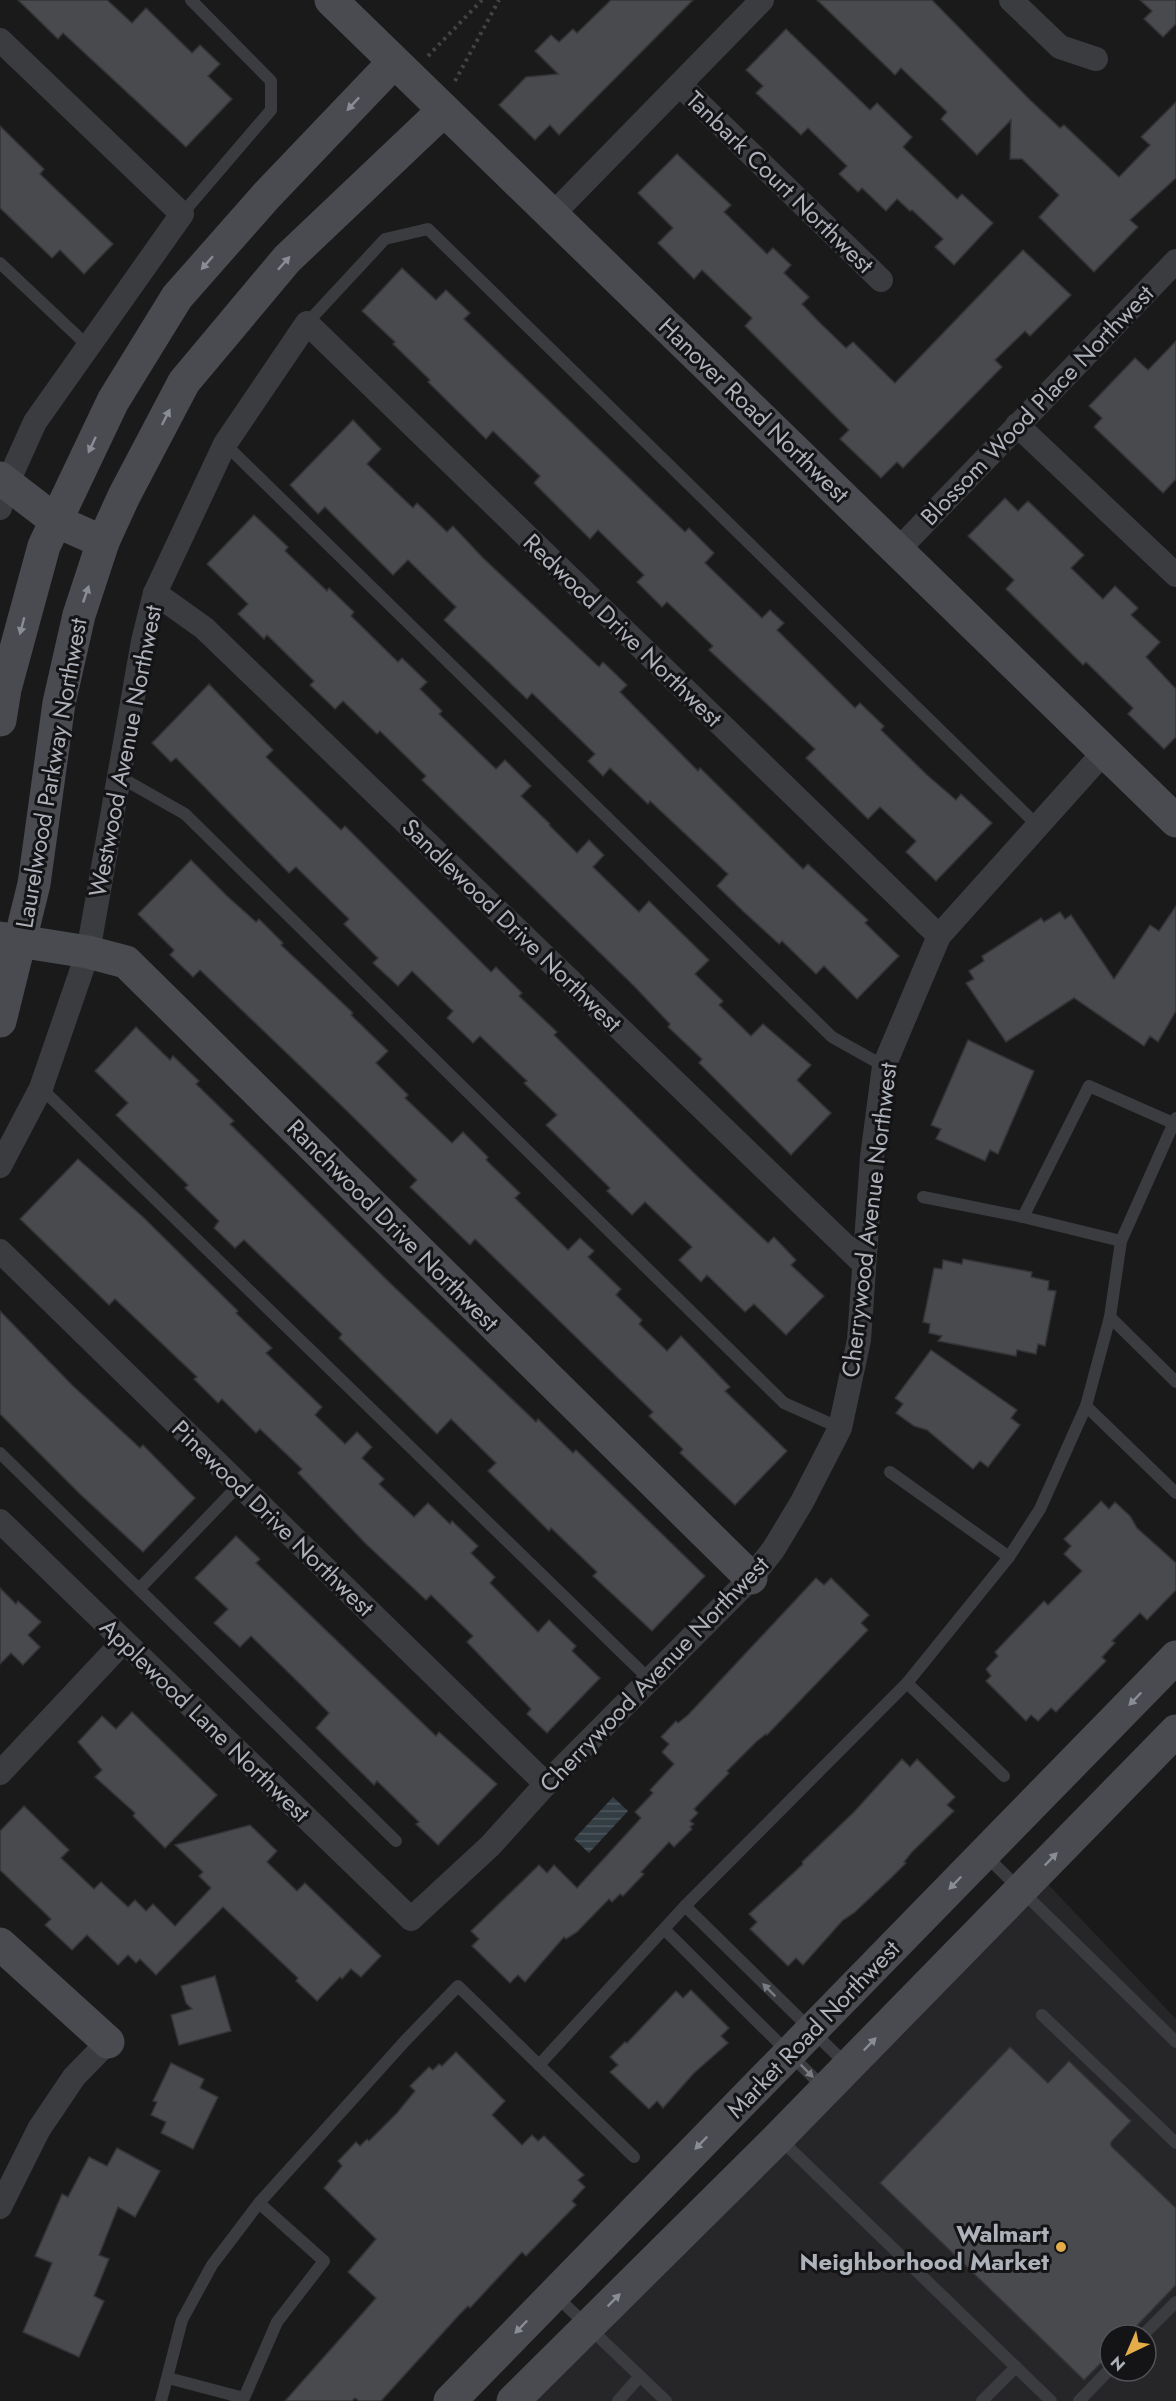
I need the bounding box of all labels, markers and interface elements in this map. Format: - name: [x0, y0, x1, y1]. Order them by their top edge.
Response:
- street label: Tanbark Court Northwest: [678, 83, 882, 281]
- one-way arrow: [347, 96, 360, 111]
- one-way arrow: [201, 255, 214, 270]
- one-way arrow: [277, 256, 290, 271]
- street label: Blossom Wood Place Northwest: [912, 277, 1162, 533]
- street label: Hanover Road Northwest: [651, 310, 857, 511]
- one-way arrow: [161, 408, 171, 425]
- one-way arrow: [88, 436, 97, 453]
- street label: Redwood Drive Northwest: [516, 525, 731, 735]
- one-way arrow: [81, 585, 91, 603]
- street label: Westwood Avenue Northwest: [80, 602, 171, 900]
- street label: Laurelwood Parkway Northwest: [6, 615, 96, 931]
- one-way arrow: [17, 617, 27, 635]
- street label: Sandlewood Drive Northwest: [394, 810, 630, 1040]
- street label: Cherrywood Avenue Northwest: [832, 1060, 906, 1379]
- street label: Ranchwood Drive Northwest: [279, 1111, 507, 1339]
- street label: Pinewood Drive Northwest: [164, 1412, 382, 1624]
- street label: Cherrywood Avenue Northwest: [531, 1548, 777, 1800]
- street label: Applewood Lane Northwest: [92, 1610, 318, 1830]
- one-way arrow: [1129, 1691, 1143, 1705]
- one-way arrow: [1043, 1852, 1057, 1866]
- one-way arrow: [949, 1876, 963, 1890]
- street label: Market Road Northwest: [719, 1932, 908, 2126]
- one-way arrow: [762, 1983, 777, 1997]
- one-way arrow: [863, 2037, 877, 2051]
- one-way arrow: [800, 2064, 814, 2078]
- one-way arrow: [695, 2135, 709, 2149]
- place label: Walmart Neighborhood Market: [799, 2216, 1049, 2279]
- marker: Walmart Neighborhood Market: [1054, 2240, 1068, 2254]
- one-way arrow: [606, 2293, 621, 2307]
- one-way arrow: [514, 2320, 528, 2335]
- north arrow: [1098, 2323, 1158, 2383]
- text: N: [1105, 2351, 1130, 2376]

